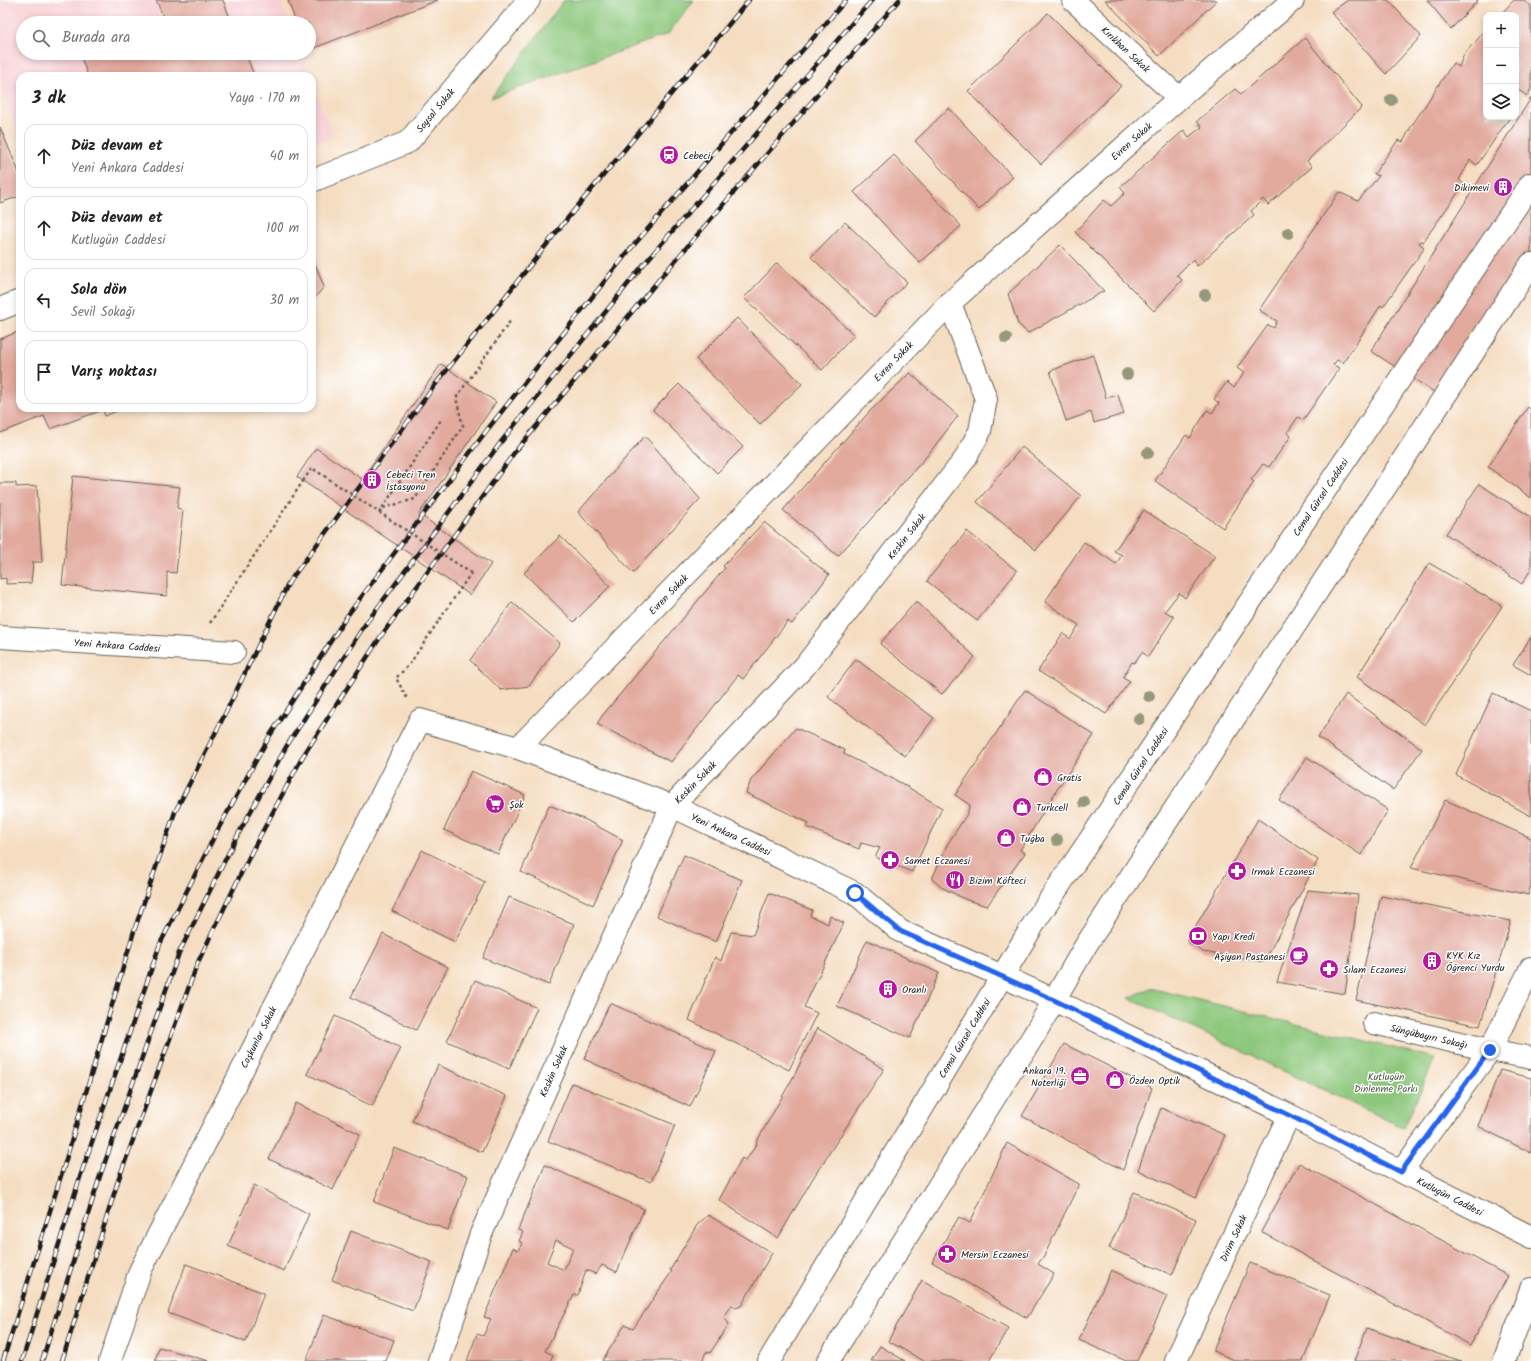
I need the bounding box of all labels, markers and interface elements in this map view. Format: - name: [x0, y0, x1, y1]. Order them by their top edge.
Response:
- map controls: [1483, 12, 1519, 120]
- button: +: [1483, 12, 1519, 48]
- search box: [16, 16, 316, 60]
- street label: Kırıkhan Sokak: [1097, 23, 1154, 77]
- text: Burada ara: [62, 26, 130, 50]
- icon: search: [30, 27, 52, 49]
- button: −: [1483, 48, 1519, 84]
- button: layers: [1483, 84, 1519, 120]
- text: 3 dk: [32, 85, 65, 112]
- street label: Soysal Sokak: [412, 85, 459, 136]
- text: Yaya · 170 m: [229, 88, 300, 109]
- street label: Evren Sokak: [1107, 118, 1156, 165]
- text: Düz devam et: [71, 134, 163, 158]
- station icon: Cebeci: [658, 144, 680, 166]
- icon: ahead: [33, 145, 55, 167]
- text: 40 m: [270, 146, 299, 167]
- place label: Cebeci: [683, 148, 711, 164]
- text: Yeni Ankara Caddesi: [71, 158, 184, 179]
- building icon: Dikimevi: [1492, 176, 1514, 198]
- place label: Dikimevi: [1454, 180, 1490, 196]
- text: Düz devam et: [71, 206, 163, 230]
- icon: ahead: [33, 217, 55, 239]
- text: 100 m: [266, 218, 299, 239]
- text: Kutlugün Caddesi: [71, 230, 165, 251]
- text: Sola dön: [71, 278, 127, 302]
- icon: left: [33, 289, 55, 311]
- text: 30 m: [270, 290, 299, 311]
- text: Sevil Sokağı: [71, 302, 135, 323]
- street label: Evren Sokak: [870, 338, 917, 386]
- text: Varış noktası: [71, 360, 157, 384]
- icon: arrive: [33, 361, 55, 383]
- street label: Cemal Gürsel Caddesi: [1289, 455, 1353, 540]
- place label: Cebeci Tren İstasyonu: [386, 467, 436, 495]
- building icon: Cebeci Tren İstasyonu: [361, 469, 383, 491]
- street label: Keskin Sokak: [884, 510, 930, 563]
- street label: Evren Sokak: [645, 571, 692, 619]
- street label: Yeni Ankara Caddesi: [73, 635, 161, 657]
- street label: Cemal Gürsel Caddesi: [1109, 724, 1173, 809]
- street label: Keskin Sokak: [671, 757, 721, 808]
- shop icon: Gratis: [1032, 766, 1054, 788]
- place label: Gratis: [1057, 770, 1082, 786]
- supermarket icon: Şok: [484, 793, 506, 815]
- shop icon: Turkcell: [1011, 796, 1033, 818]
- place label: Şok: [509, 797, 524, 813]
- place label: Turkcell: [1036, 800, 1069, 816]
- street label: Yeni Ankara Caddesi: [688, 809, 774, 861]
- shop icon: Tuğba: [995, 827, 1017, 849]
- place label: Tuğba: [1020, 831, 1045, 847]
- pharmacy icon: Samet Eczanesi: [879, 849, 901, 871]
- place label: Samet Eczanesi: [904, 853, 971, 869]
- pharmacy icon: Irmak Eczanesi: [1226, 860, 1248, 882]
- place label: Irmak Eczanesi: [1251, 864, 1315, 880]
- restaurant icon: Bizim Köfteci: [944, 869, 966, 891]
- place label: Bizim Köfteci: [969, 873, 1027, 889]
- route start: [846, 884, 864, 902]
- bank icon: Yapı Kredi: [1187, 925, 1209, 947]
- place label: Yapı Kredi: [1212, 929, 1256, 945]
- cafe icon: Aşiyan Pastanesi: [1288, 945, 1310, 967]
- place label: KYK Kız Öğrenci Yurdu: [1446, 948, 1505, 976]
- place label: Aşiyan Pastanesi: [1214, 949, 1286, 965]
- building icon: KYK Kız Öğrenci Yurdu: [1421, 950, 1443, 972]
- pharmacy icon: Sılam Eczanesi: [1318, 958, 1340, 980]
- place label: Sılam Eczanesi: [1343, 962, 1407, 978]
- building icon: Oranlı: [877, 978, 899, 1000]
- place label: Oranlı: [902, 982, 927, 998]
- street label: Cemal Gürsel Caddesi: [935, 995, 995, 1082]
- street label: Coşkunlar Sokak: [236, 1003, 282, 1071]
- street label: Süngübayırı Sokağı: [1389, 1020, 1469, 1054]
- route end: [1481, 1041, 1499, 1059]
- street label: Keskin Sokak: [535, 1043, 573, 1100]
- place label: Ankara 19. Noterliği: [1023, 1063, 1067, 1091]
- office icon: Ankara 19. Noterliği: [1069, 1065, 1091, 1087]
- shop icon: Özden Optik: [1104, 1069, 1126, 1091]
- park label: Kutlugün Dinlenme Parkı: [1354, 1069, 1418, 1097]
- place label: Özden Optik: [1129, 1073, 1181, 1089]
- street label: Kutlugün Caddesi: [1414, 1173, 1486, 1221]
- street label: Dirim Sokak: [1216, 1212, 1252, 1265]
- pharmacy icon: Mersin Eczanesi: [936, 1243, 958, 1265]
- place label: Mersin Eczanesi: [961, 1247, 1029, 1263]

